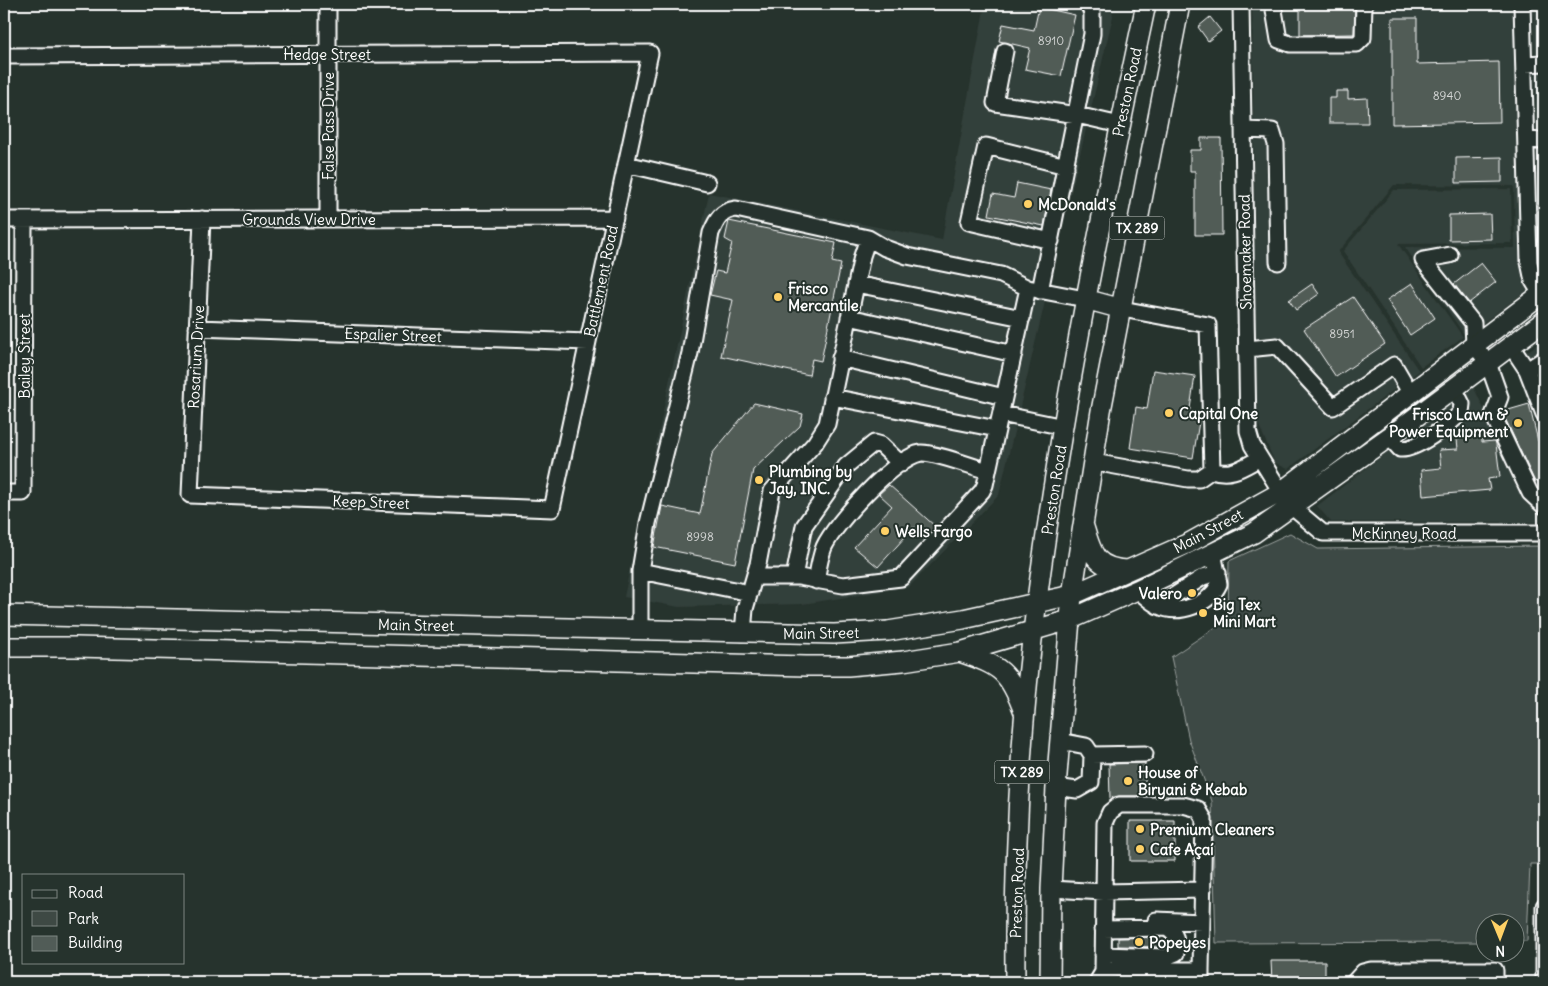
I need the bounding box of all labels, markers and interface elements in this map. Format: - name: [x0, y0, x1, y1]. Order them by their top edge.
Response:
- house number: 8910: [1038, 33, 1064, 48]
- street label: Hedge Street: [283, 45, 371, 64]
- street label: Preston Road: [1108, 46, 1146, 138]
- street label: False Pass Drive: [319, 72, 338, 180]
- house number: 8940: [1433, 88, 1461, 103]
- street label: Shoemaker Road: [1234, 194, 1256, 310]
- place label: McDonald's: [1038, 195, 1116, 214]
- marker: McDonald's: [1022, 198, 1034, 210]
- street label: Grounds View Drive: [242, 210, 376, 229]
- road number: TX 289: [1110, 217, 1164, 240]
- street label: Battlement Road: [580, 223, 622, 339]
- place label: Frisco Mercantile: [788, 279, 859, 315]
- marker: Frisco Mercantile: [772, 291, 784, 303]
- street label: Rosarium Drive: [184, 305, 208, 409]
- street label: Bailey Street: [15, 313, 34, 399]
- street label: Espalier Street: [344, 324, 442, 346]
- house number: 8951: [1329, 326, 1355, 341]
- place label: Capital One: [1179, 404, 1258, 424]
- place label: Frisco Lawn & Power Equipment: [1389, 405, 1509, 442]
- marker: Capital One: [1163, 407, 1175, 419]
- marker: Frisco Lawn & Power Equipment: [1512, 417, 1524, 429]
- street label: Preston Road: [1038, 444, 1070, 536]
- place label: Plumbing by Jay, INC.: [769, 462, 852, 499]
- marker: Plumbing by Jay, INC.: [753, 474, 765, 486]
- street label: Keep Street: [332, 491, 410, 513]
- street label: Main Street: [1170, 505, 1246, 557]
- place label: Wells Fargo: [895, 522, 973, 542]
- street label: McKinney Road: [1351, 524, 1457, 543]
- marker: Wells Fargo: [879, 525, 891, 537]
- house number: 8998: [686, 529, 714, 544]
- place label: Valero: [1139, 584, 1183, 603]
- marker: Valero: [1186, 587, 1198, 599]
- place label: Big Tex Mini Mart: [1213, 595, 1277, 631]
- marker: Big Tex Mini Mart: [1197, 607, 1209, 619]
- street label: Main Street: [378, 615, 454, 635]
- street label: Main Street: [783, 623, 859, 643]
- road number: TX 289: [994, 760, 1050, 784]
- place label: House of Biryani & Kebab: [1138, 763, 1247, 800]
- marker: House of Biryani & Kebab: [1122, 775, 1134, 787]
- place label: Premium Cleaners: [1150, 820, 1275, 839]
- marker: Premium Cleaners: [1134, 823, 1146, 835]
- place label: Cafe Açaí: [1150, 840, 1214, 860]
- marker: Cafe Açaí: [1134, 843, 1146, 855]
- street label: Preston Road: [1006, 847, 1028, 939]
- legend: [22, 874, 185, 964]
- text: Road: [68, 883, 103, 902]
- text: Park: [68, 909, 99, 928]
- north arrow: [1476, 914, 1526, 964]
- text: Building: [68, 933, 123, 952]
- place label: Popeyes: [1149, 933, 1206, 953]
- marker: Popeyes: [1133, 936, 1145, 948]
- text: N: [1495, 942, 1505, 960]

